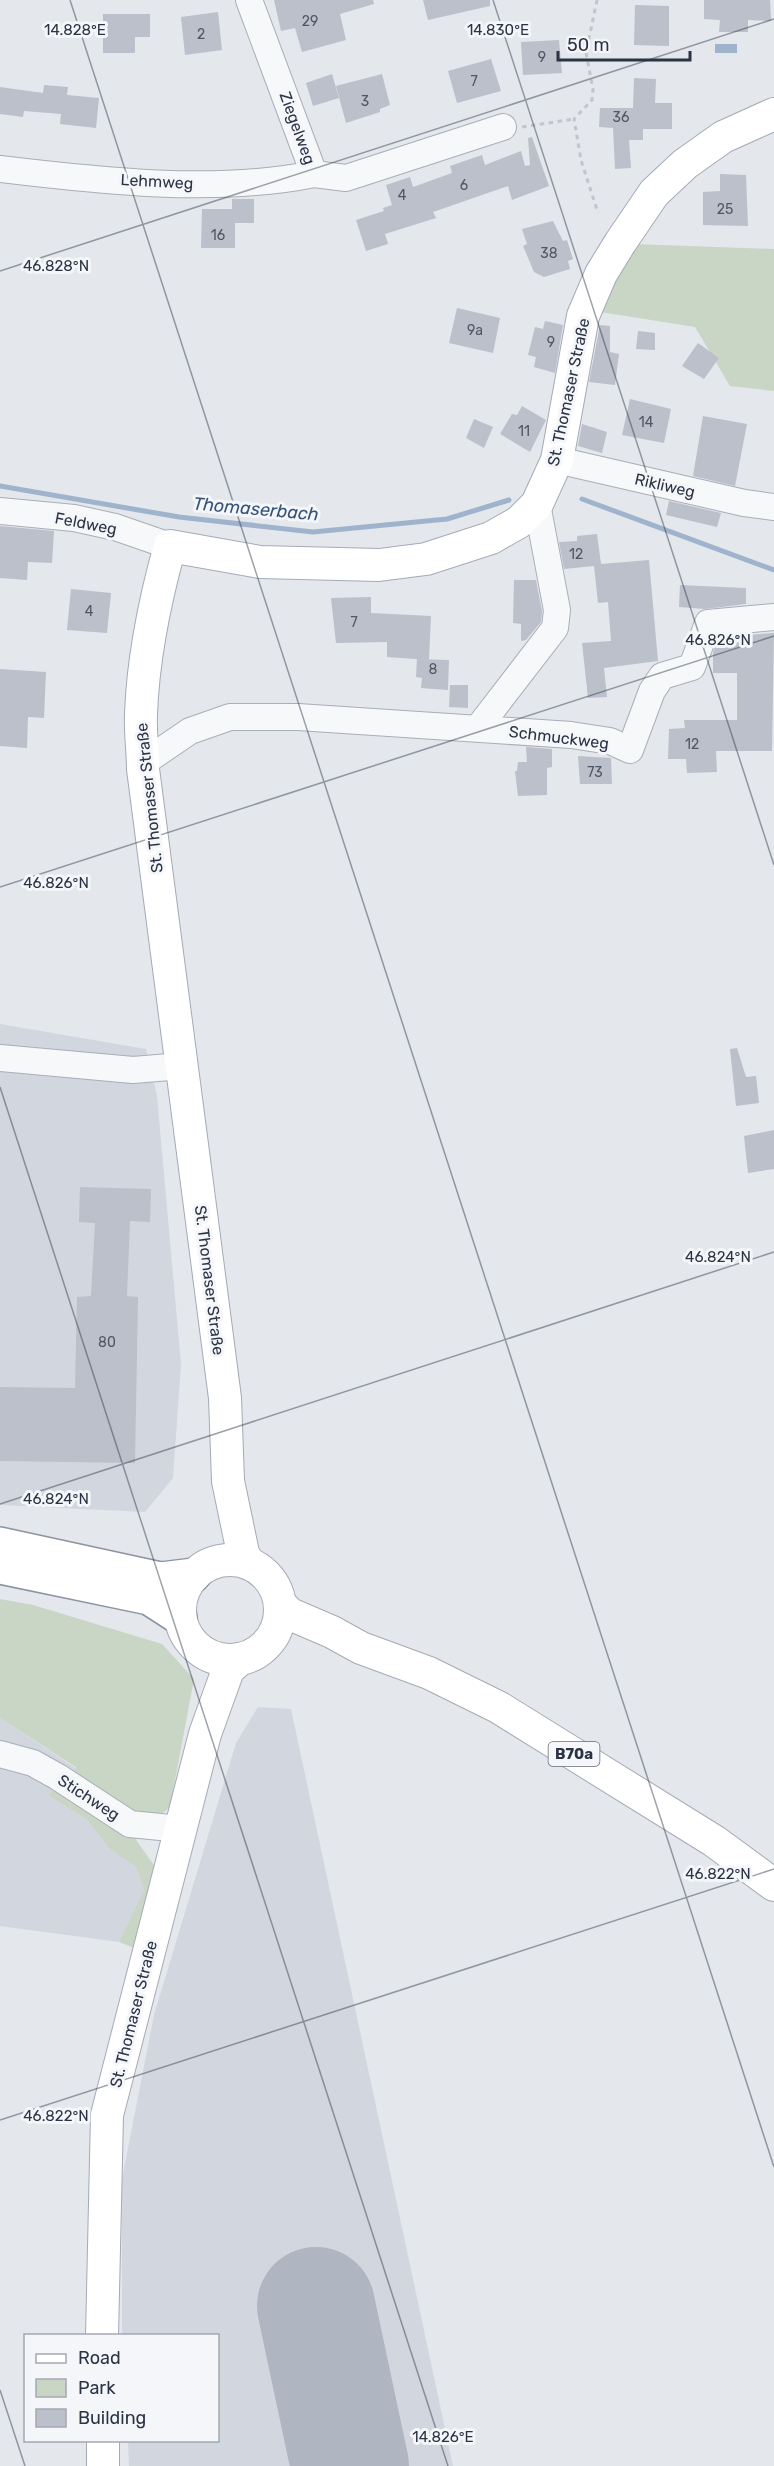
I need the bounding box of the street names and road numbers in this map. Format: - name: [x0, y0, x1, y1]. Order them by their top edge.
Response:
- street label: Ziegelweg: [276, 89, 319, 167]
- street label: Lehmweg: [120, 170, 194, 193]
- street label: St. Thomaser Straße: [544, 316, 593, 468]
- street label: Rikliweg: [633, 469, 697, 502]
- street label: Feldweg: [53, 508, 118, 539]
- street label: St. Thomaser Straße: [132, 722, 167, 874]
- street label: Schmuckweg: [508, 722, 610, 753]
- street label: St. Thomaser Straße: [191, 1204, 228, 1356]
- road number: B70a: [548, 1742, 600, 1766]
- street label: Stichweg: [54, 1770, 123, 1824]
- street label: St. Thomaser Straße: [106, 1939, 161, 2090]

